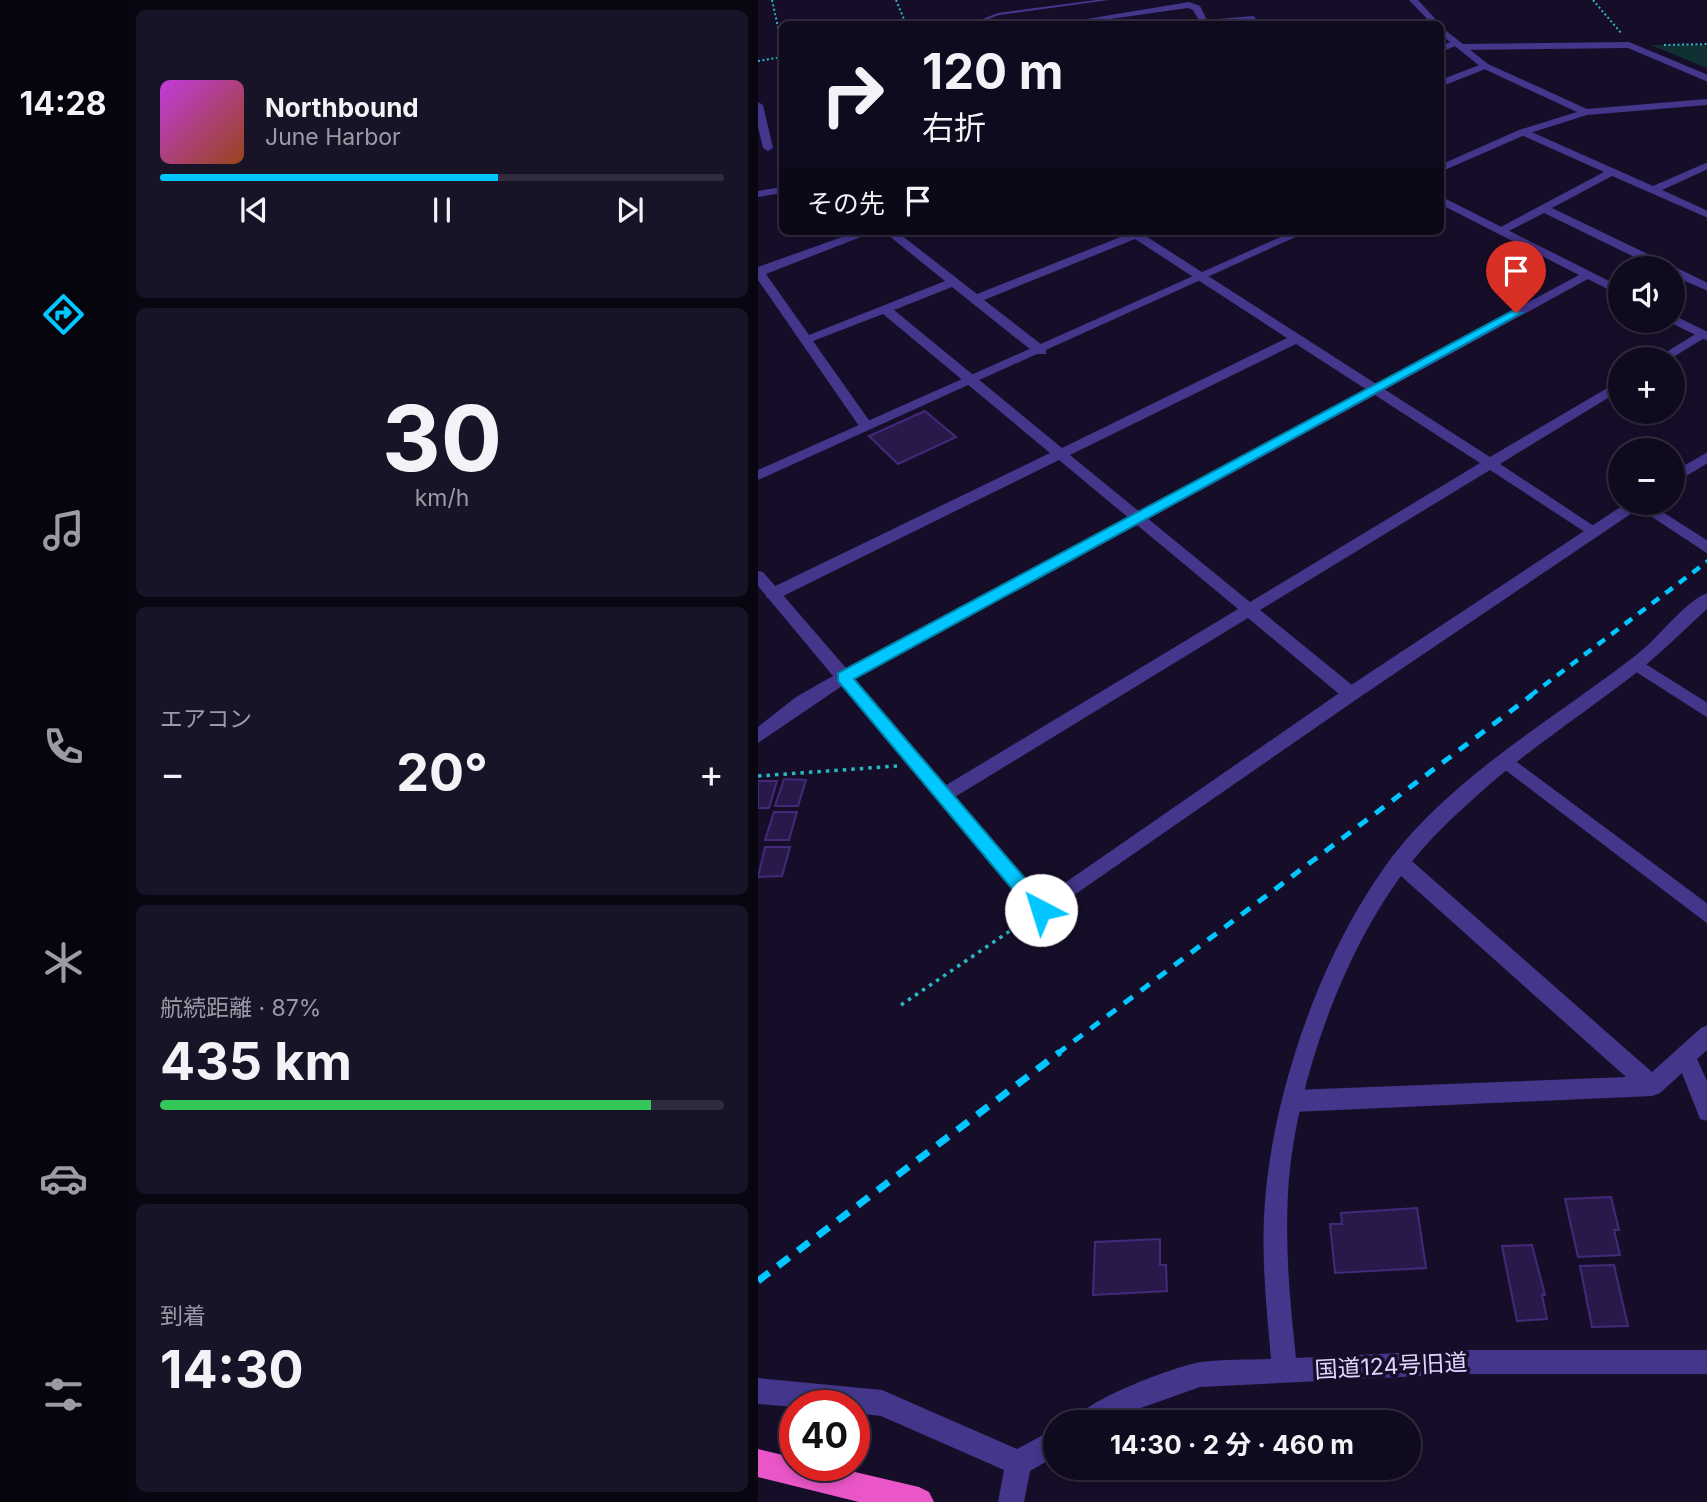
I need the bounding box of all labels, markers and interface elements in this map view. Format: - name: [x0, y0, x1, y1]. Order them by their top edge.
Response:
- text: 120 m: [922, 42, 1063, 101]
- icon: right: [807, 49, 898, 140]
- text: 14:28: [19, 84, 107, 123]
- text: Northbound: [265, 92, 419, 123]
- text: 右折: [922, 108, 986, 147]
- text: June Harbor: [265, 123, 401, 151]
- icon: arrive: [899, 182, 937, 220]
- text: その先: [807, 188, 885, 219]
- icon: previous: [235, 191, 273, 229]
- icon: pause: [423, 191, 461, 229]
- icon: next: [611, 191, 649, 229]
- pin: [1486, 241, 1546, 313]
- icon: arrive: [1497, 252, 1535, 290]
- map controls: [1608, 256, 1685, 515]
- button: sound: [1608, 256, 1685, 333]
- icon: directions: [39, 290, 88, 339]
- button: +: [1608, 347, 1685, 424]
- text: 30: [382, 383, 502, 493]
- button: −: [1608, 438, 1685, 515]
- text: km/h: [415, 484, 469, 512]
- icon: music: [39, 506, 88, 555]
- text: エアコン: [160, 705, 252, 733]
- icon: phone: [39, 722, 88, 771]
- text: 20°: [396, 741, 488, 804]
- text: −: [160, 750, 185, 796]
- text: +: [699, 750, 724, 796]
- position arrow: [1004, 873, 1078, 947]
- icon: climate: [39, 938, 88, 987]
- text: 航続距離 · 87%: [160, 994, 321, 1022]
- text: 435 km: [160, 1030, 352, 1093]
- icon: car: [39, 1154, 88, 1203]
- text: 到着: [160, 1302, 206, 1330]
- text: 14:30: [160, 1338, 304, 1401]
- street label: 国道124号旧道: [1314, 1348, 1468, 1384]
- icon: filters: [39, 1370, 88, 1419]
- speed limit sign: 40: [779, 1390, 870, 1481]
- text: 14:30 · 2 分 · 460 m: [1110, 1429, 1354, 1460]

